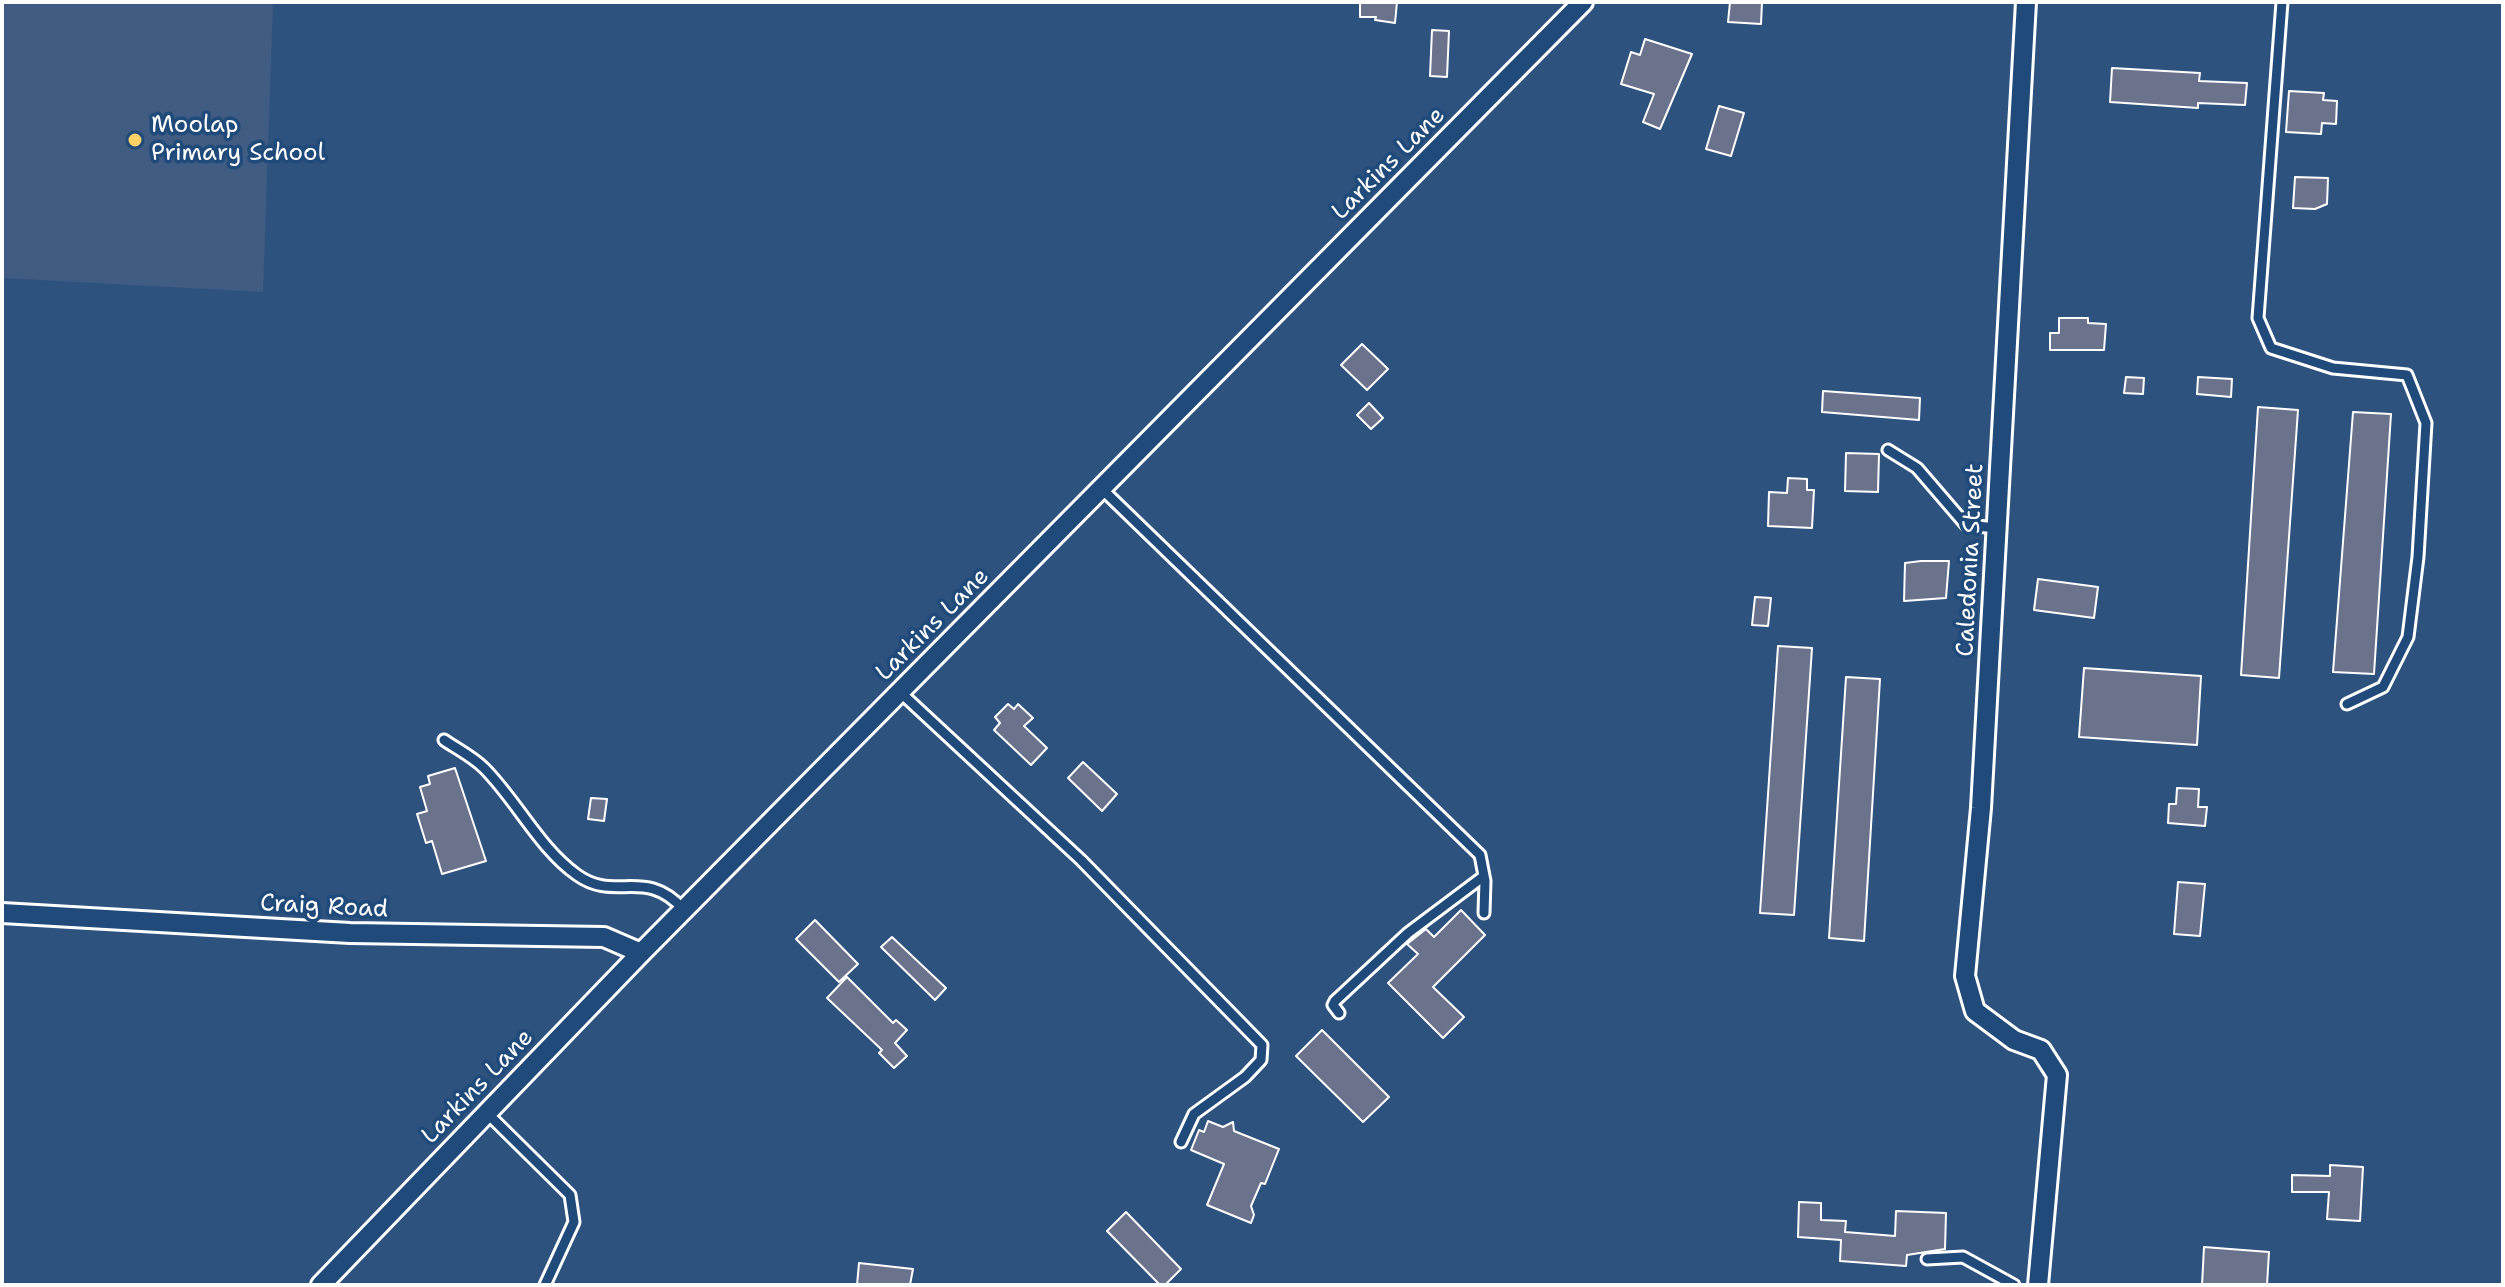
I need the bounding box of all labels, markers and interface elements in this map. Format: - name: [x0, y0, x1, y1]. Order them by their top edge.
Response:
- street label: Larkins Lane: [1326, 101, 1452, 227]
- place label: Moolap Primary School: [151, 112, 325, 168]
- marker: Moolap Primary School: [126, 131, 144, 149]
- street label: Caledonia Street: [1952, 463, 1990, 657]
- street label: Larkins Lane: [870, 562, 996, 688]
- street label: Craig Road: [259, 889, 389, 925]
- street label: Larkins Lane: [416, 1024, 540, 1150]

